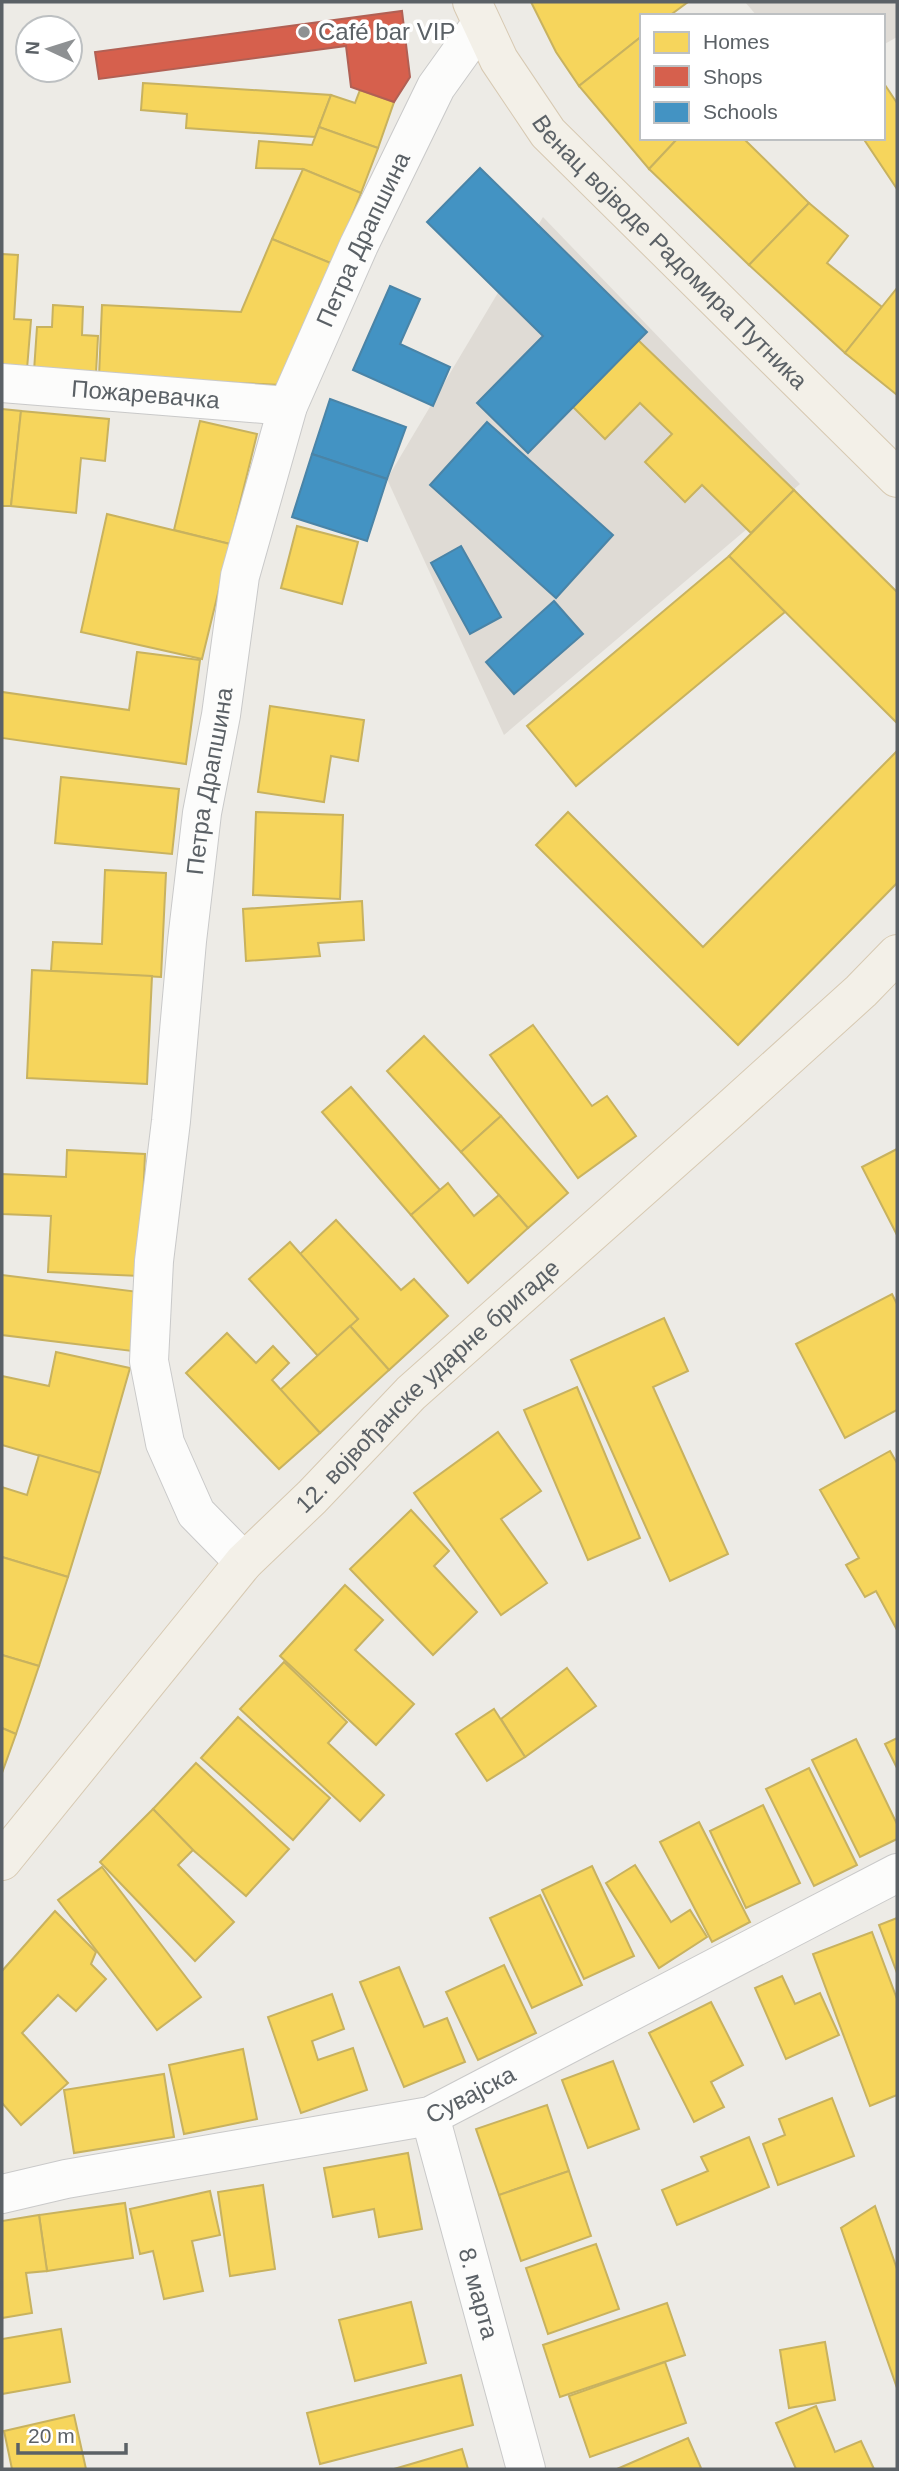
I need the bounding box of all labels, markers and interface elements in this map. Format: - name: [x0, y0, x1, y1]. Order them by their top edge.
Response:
- north arrow: [14, 14, 84, 84]
- legend: [640, 14, 885, 140]
- place label: Café bar VIP: [318, 18, 455, 45]
- marker: Café bar VIP: [296, 24, 312, 40]
- text: Homes: [703, 30, 770, 53]
- text: N: [22, 40, 43, 55]
- text: Shops: [703, 65, 763, 88]
- text: Schools: [703, 100, 778, 123]
- street label: Венац војводе Радомира Путника: [527, 110, 814, 395]
- street label: Петра Драпшина: [311, 147, 415, 331]
- street label: Пожаревачка: [70, 375, 221, 414]
- street label: Петра Драпшина: [181, 685, 238, 876]
- street label: 12. војвођанске ударне бригаде: [290, 1254, 565, 1518]
- street label: Сувајска: [421, 2060, 520, 2129]
- street label: 8. марта: [453, 2245, 504, 2343]
- scale bar: [18, 2412, 126, 2456]
- text: 20 m: [28, 2424, 75, 2447]

